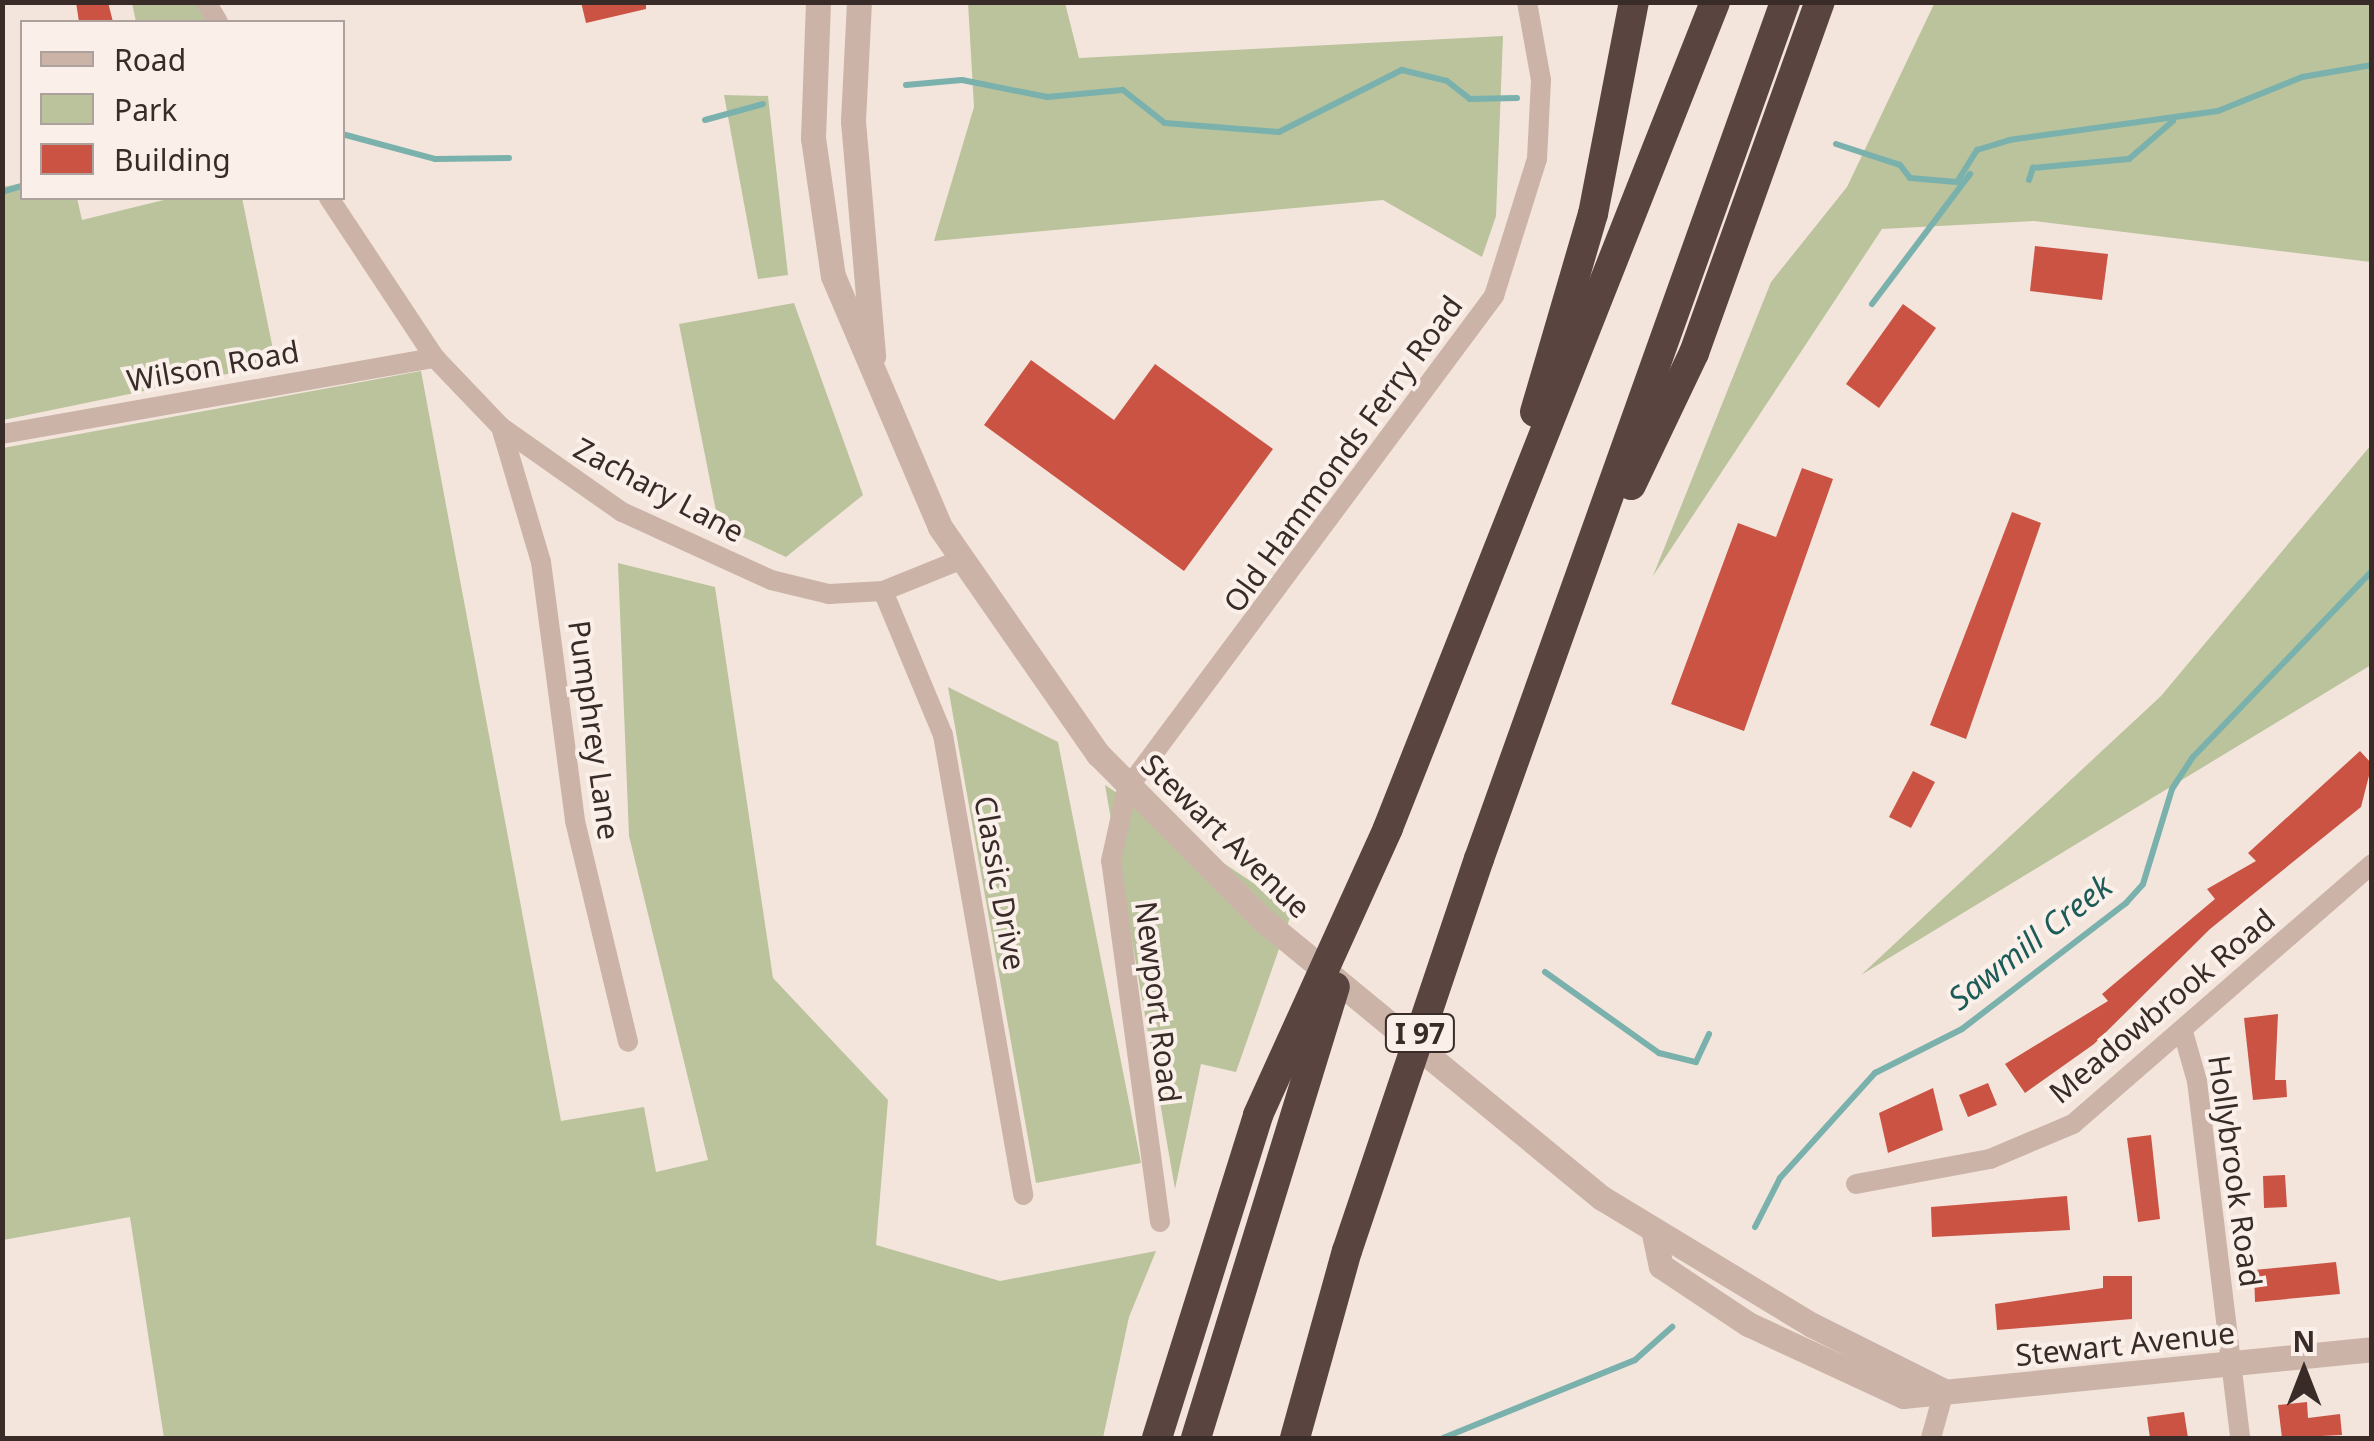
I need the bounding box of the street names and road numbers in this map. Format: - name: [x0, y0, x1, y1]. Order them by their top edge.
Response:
- street label: Old Hammonds Ferry Road: [1216, 289, 1470, 619]
- street label: Wilson Road: [124, 333, 302, 399]
- street label: Zachary Lane: [568, 430, 750, 550]
- street label: Pumphrey Lane: [561, 618, 627, 842]
- street label: Stewart Avenue: [1134, 747, 1318, 925]
- street label: Classic Drive: [967, 793, 1033, 973]
- street label: Newport Road: [1128, 899, 1188, 1105]
- street label: Meadowbrook Road: [2042, 901, 2282, 1111]
- road number: I 97: [1382, 1010, 1458, 1056]
- street label: Hollybrook Road: [2201, 1053, 2269, 1289]
- street label: Stewart Avenue: [2014, 1315, 2236, 1373]

